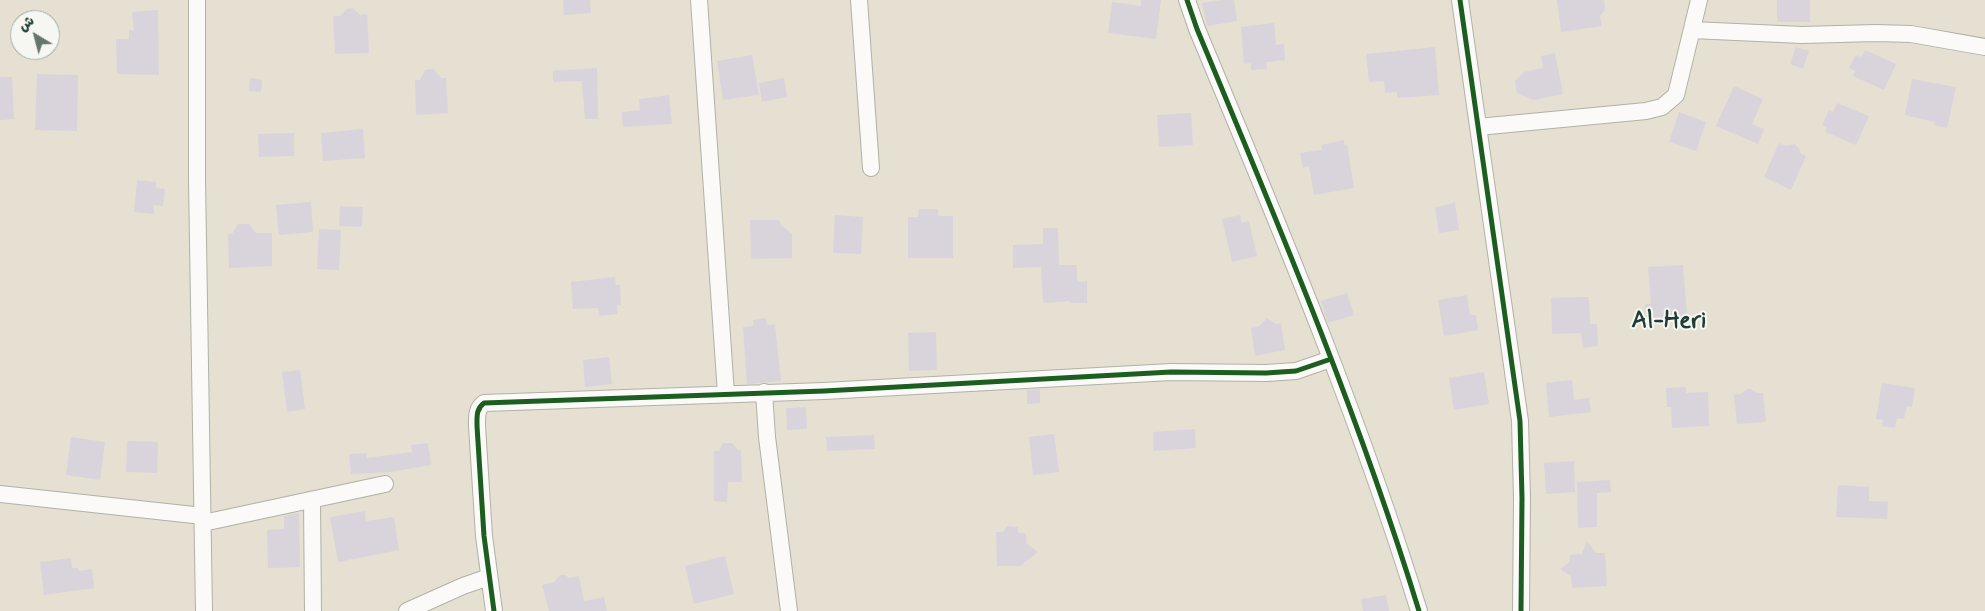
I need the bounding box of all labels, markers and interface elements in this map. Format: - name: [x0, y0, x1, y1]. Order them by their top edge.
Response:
- north arrow: [10, 10, 60, 60]
- text: ش: [15, 12, 38, 36]
- district label: Al-Heri: [1632, 308, 1706, 336]

